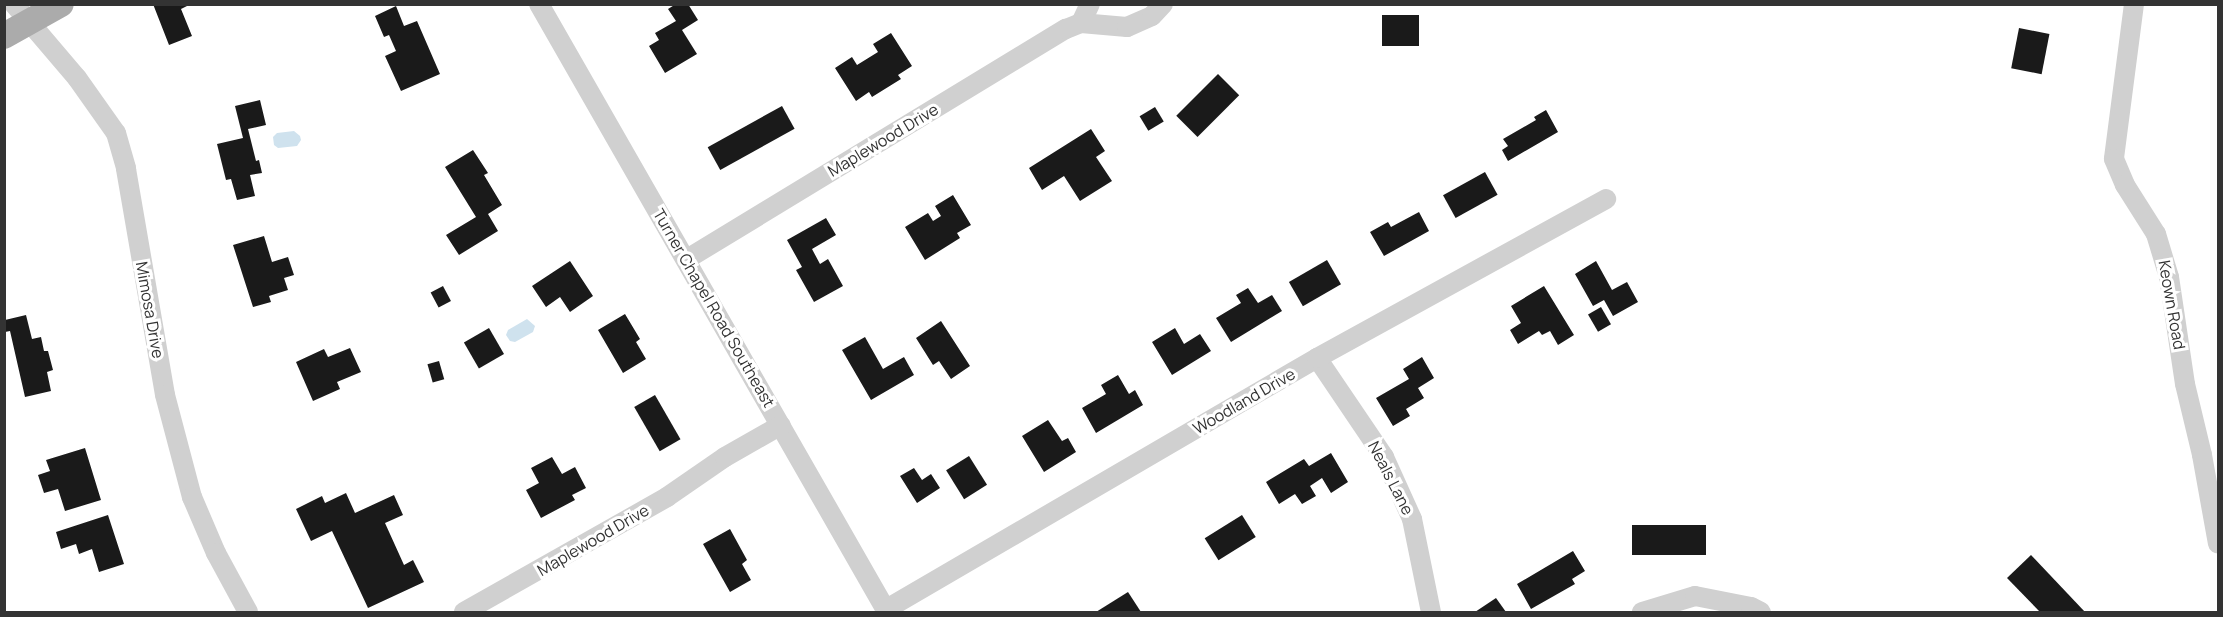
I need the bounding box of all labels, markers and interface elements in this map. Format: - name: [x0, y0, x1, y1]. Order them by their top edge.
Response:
- street label: Maplewood Drive: [824, 99, 942, 181]
- street label: Turner Chapel Road Southeast: [649, 205, 779, 411]
- street label: Keown Road: [2155, 259, 2189, 351]
- street label: Mimosa Drive: [132, 260, 168, 360]
- street label: Woodland Drive: [1190, 364, 1298, 438]
- street label: Neals Lane: [1364, 438, 1418, 518]
- street label: Maplewood Drive: [534, 500, 652, 580]

